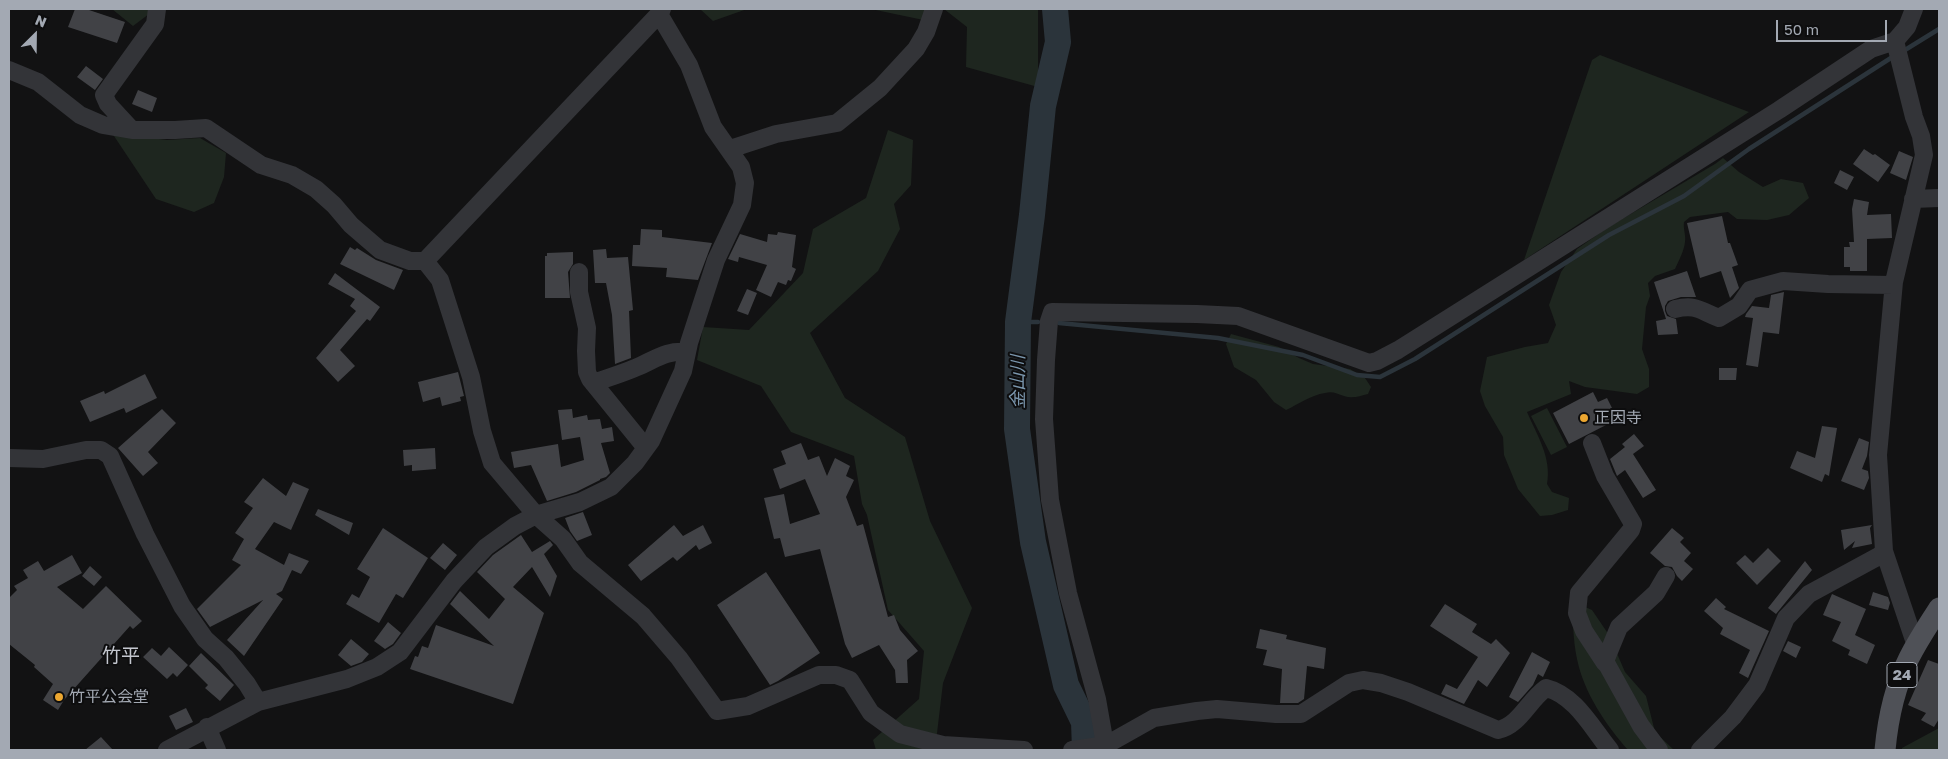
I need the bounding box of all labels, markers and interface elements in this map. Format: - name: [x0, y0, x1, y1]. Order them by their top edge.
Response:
- north arrow: [10, 10, 60, 60]
- scale bar: [1778, 10, 1889, 42]
- text: N: [33, 11, 49, 31]
- text: 50 m: [1784, 20, 1819, 38]
- water label: 金山川: [1007, 355, 1029, 409]
- place label: 正因寺: [1594, 408, 1642, 428]
- marker: 正因寺: [1578, 412, 1590, 424]
- district label: 竹平: [102, 645, 140, 667]
- road number: 24: [1887, 662, 1917, 688]
- place label: 竹平公会堂: [69, 687, 149, 707]
- marker: 竹平公会堂: [53, 691, 65, 703]

